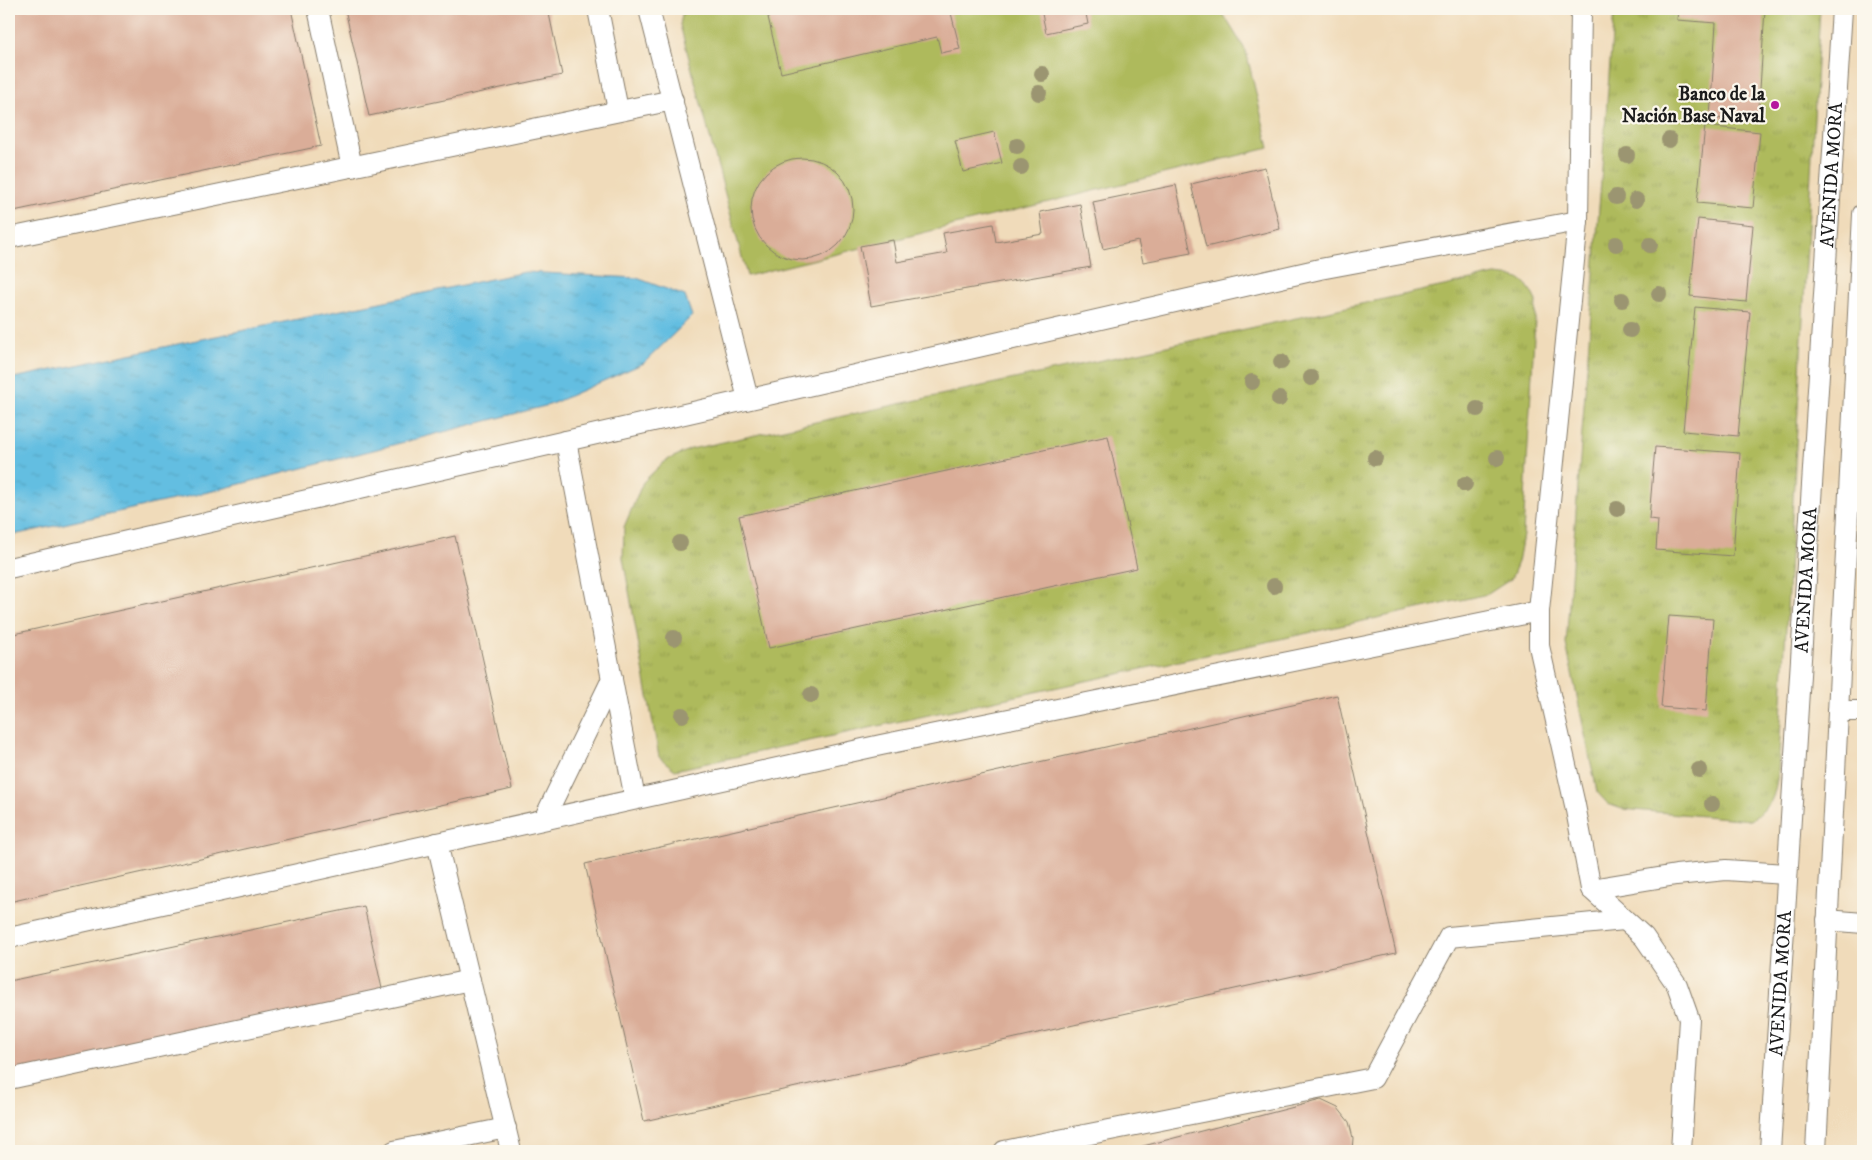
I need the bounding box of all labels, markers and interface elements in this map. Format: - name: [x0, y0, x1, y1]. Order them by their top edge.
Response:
- place label: Banco de la Nación Base Naval: [1622, 83, 1766, 128]
- marker: Banco de la Nación Base Naval: [1769, 99, 1781, 111]
- street label: AVENIDA MORA: [1815, 101, 1848, 248]
- street label: AVENIDA MORA: [1790, 506, 1822, 654]
- street label: AVENIDA MORA: [1765, 909, 1797, 1057]

